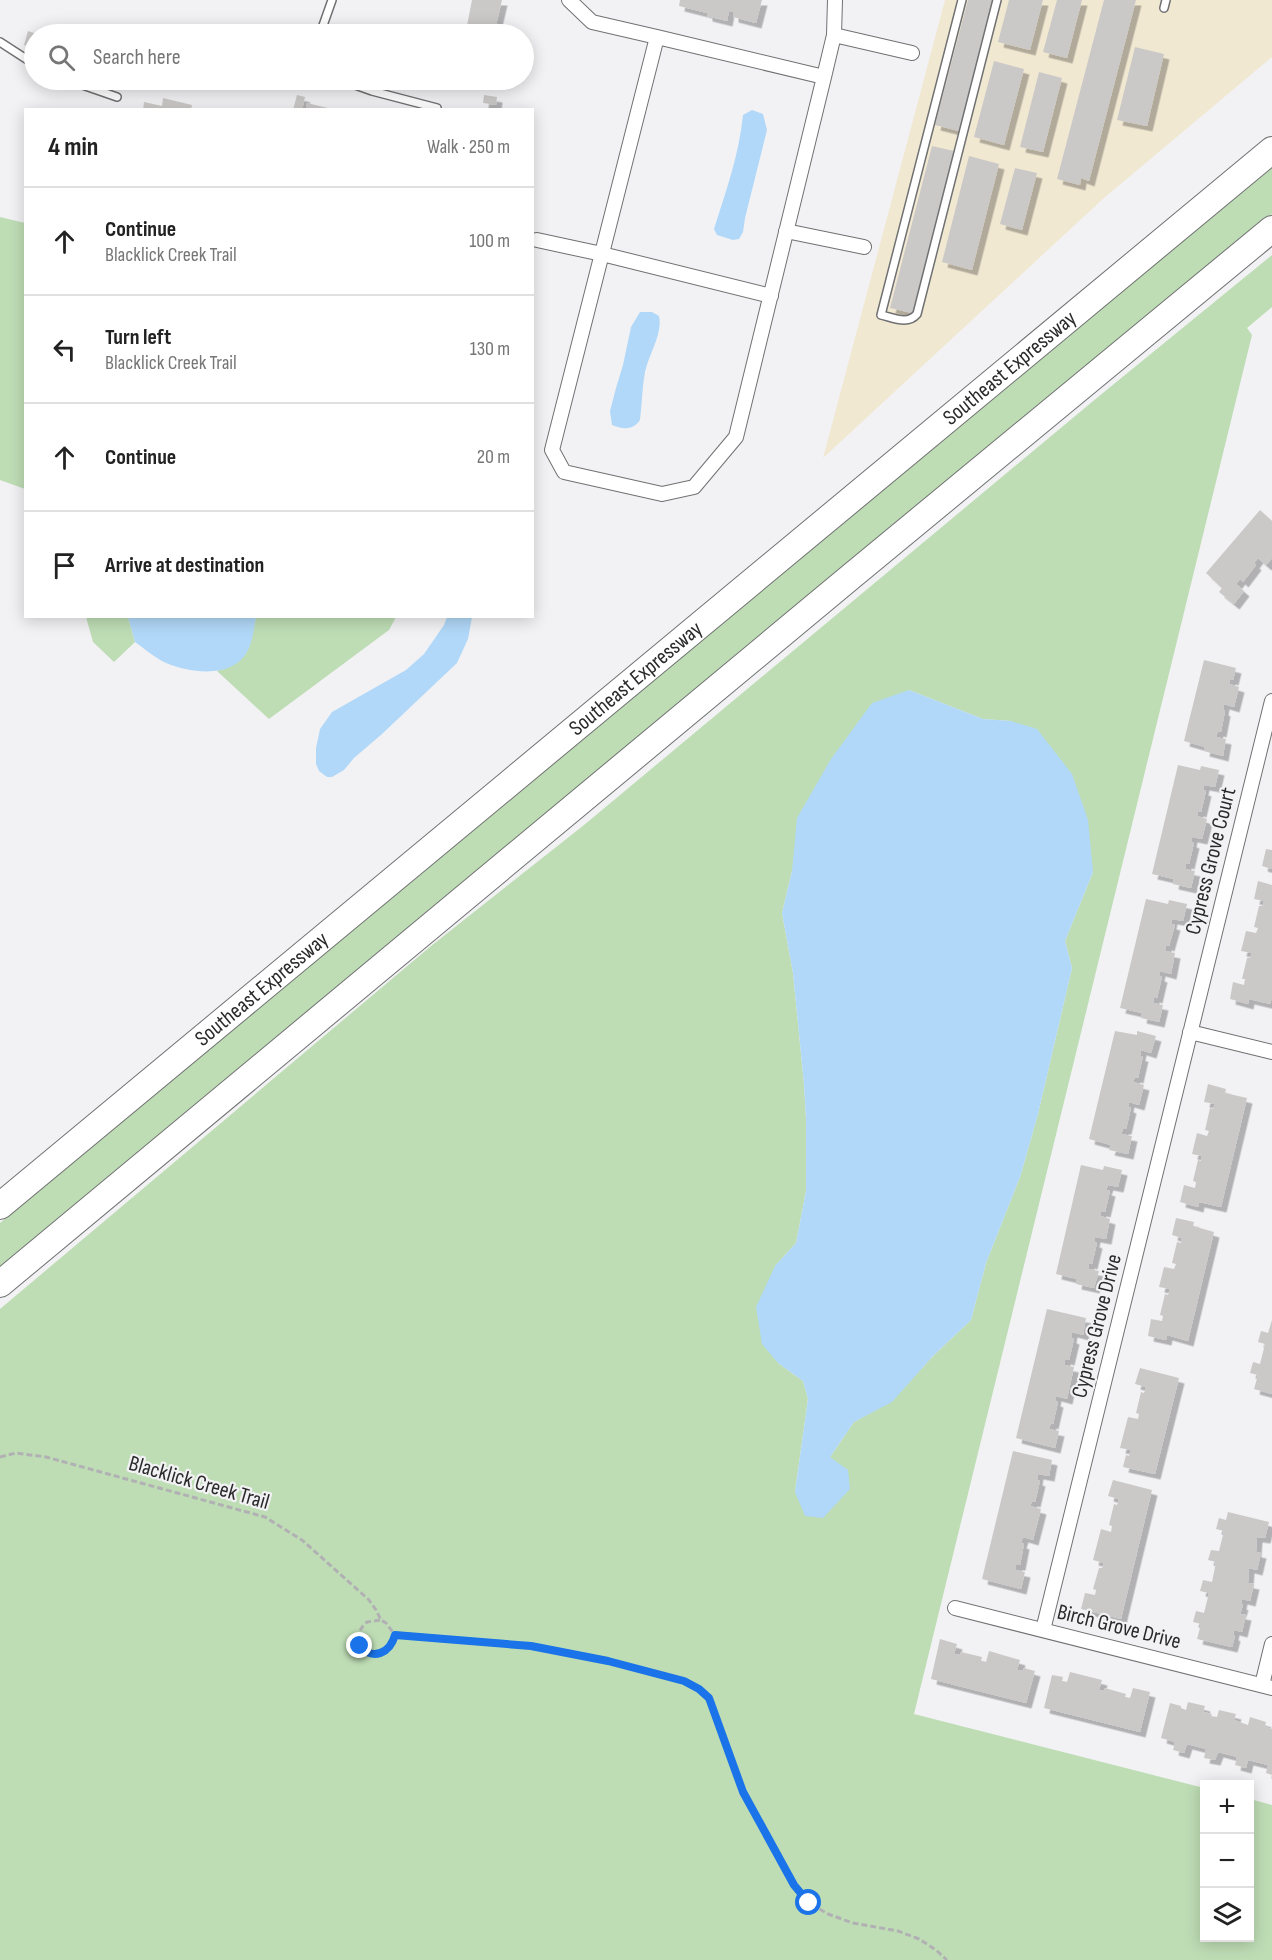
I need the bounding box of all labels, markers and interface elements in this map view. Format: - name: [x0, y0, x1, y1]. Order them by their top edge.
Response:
- search box: [24, 24, 534, 90]
- icon: search: [45, 41, 78, 74]
- text: Search here: [93, 44, 180, 71]
- text: 4 min: [48, 132, 98, 163]
- text: Walk · 250 m: [427, 135, 510, 159]
- text: Continue: [105, 216, 176, 243]
- icon: ahead: [48, 225, 81, 258]
- text: 100 m: [469, 229, 510, 253]
- text: Blacklick Creek Trail: [105, 243, 237, 267]
- street label: Southeast Expressway: [937, 305, 1082, 431]
- text: Turn left: [105, 324, 171, 351]
- icon: left: [48, 333, 81, 366]
- text: 130 m: [470, 337, 510, 361]
- text: Blacklick Creek Trail: [105, 351, 237, 375]
- icon: ahead: [48, 441, 81, 474]
- text: Continue: [105, 444, 176, 471]
- text: 20 m: [477, 445, 510, 469]
- icon: arrive: [48, 549, 81, 582]
- text: Arrive at destination: [105, 552, 264, 579]
- street label: Southeast Expressway: [563, 615, 708, 742]
- street label: Cypress Grove Court: [1180, 784, 1242, 937]
- street label: Southeast Expressway: [189, 925, 334, 1052]
- street label: Cypress Grove Drive: [1066, 1251, 1128, 1401]
- street label: Blacklick Creek Trail: [126, 1450, 272, 1516]
- street label: Birch Grove Drive: [1054, 1599, 1184, 1655]
- route end: [346, 1632, 372, 1658]
- map controls: [1200, 1780, 1254, 1942]
- button: +: [1200, 1780, 1254, 1834]
- button: −: [1200, 1834, 1254, 1888]
- button: layers: [1200, 1888, 1254, 1942]
- route start: [795, 1889, 821, 1915]

